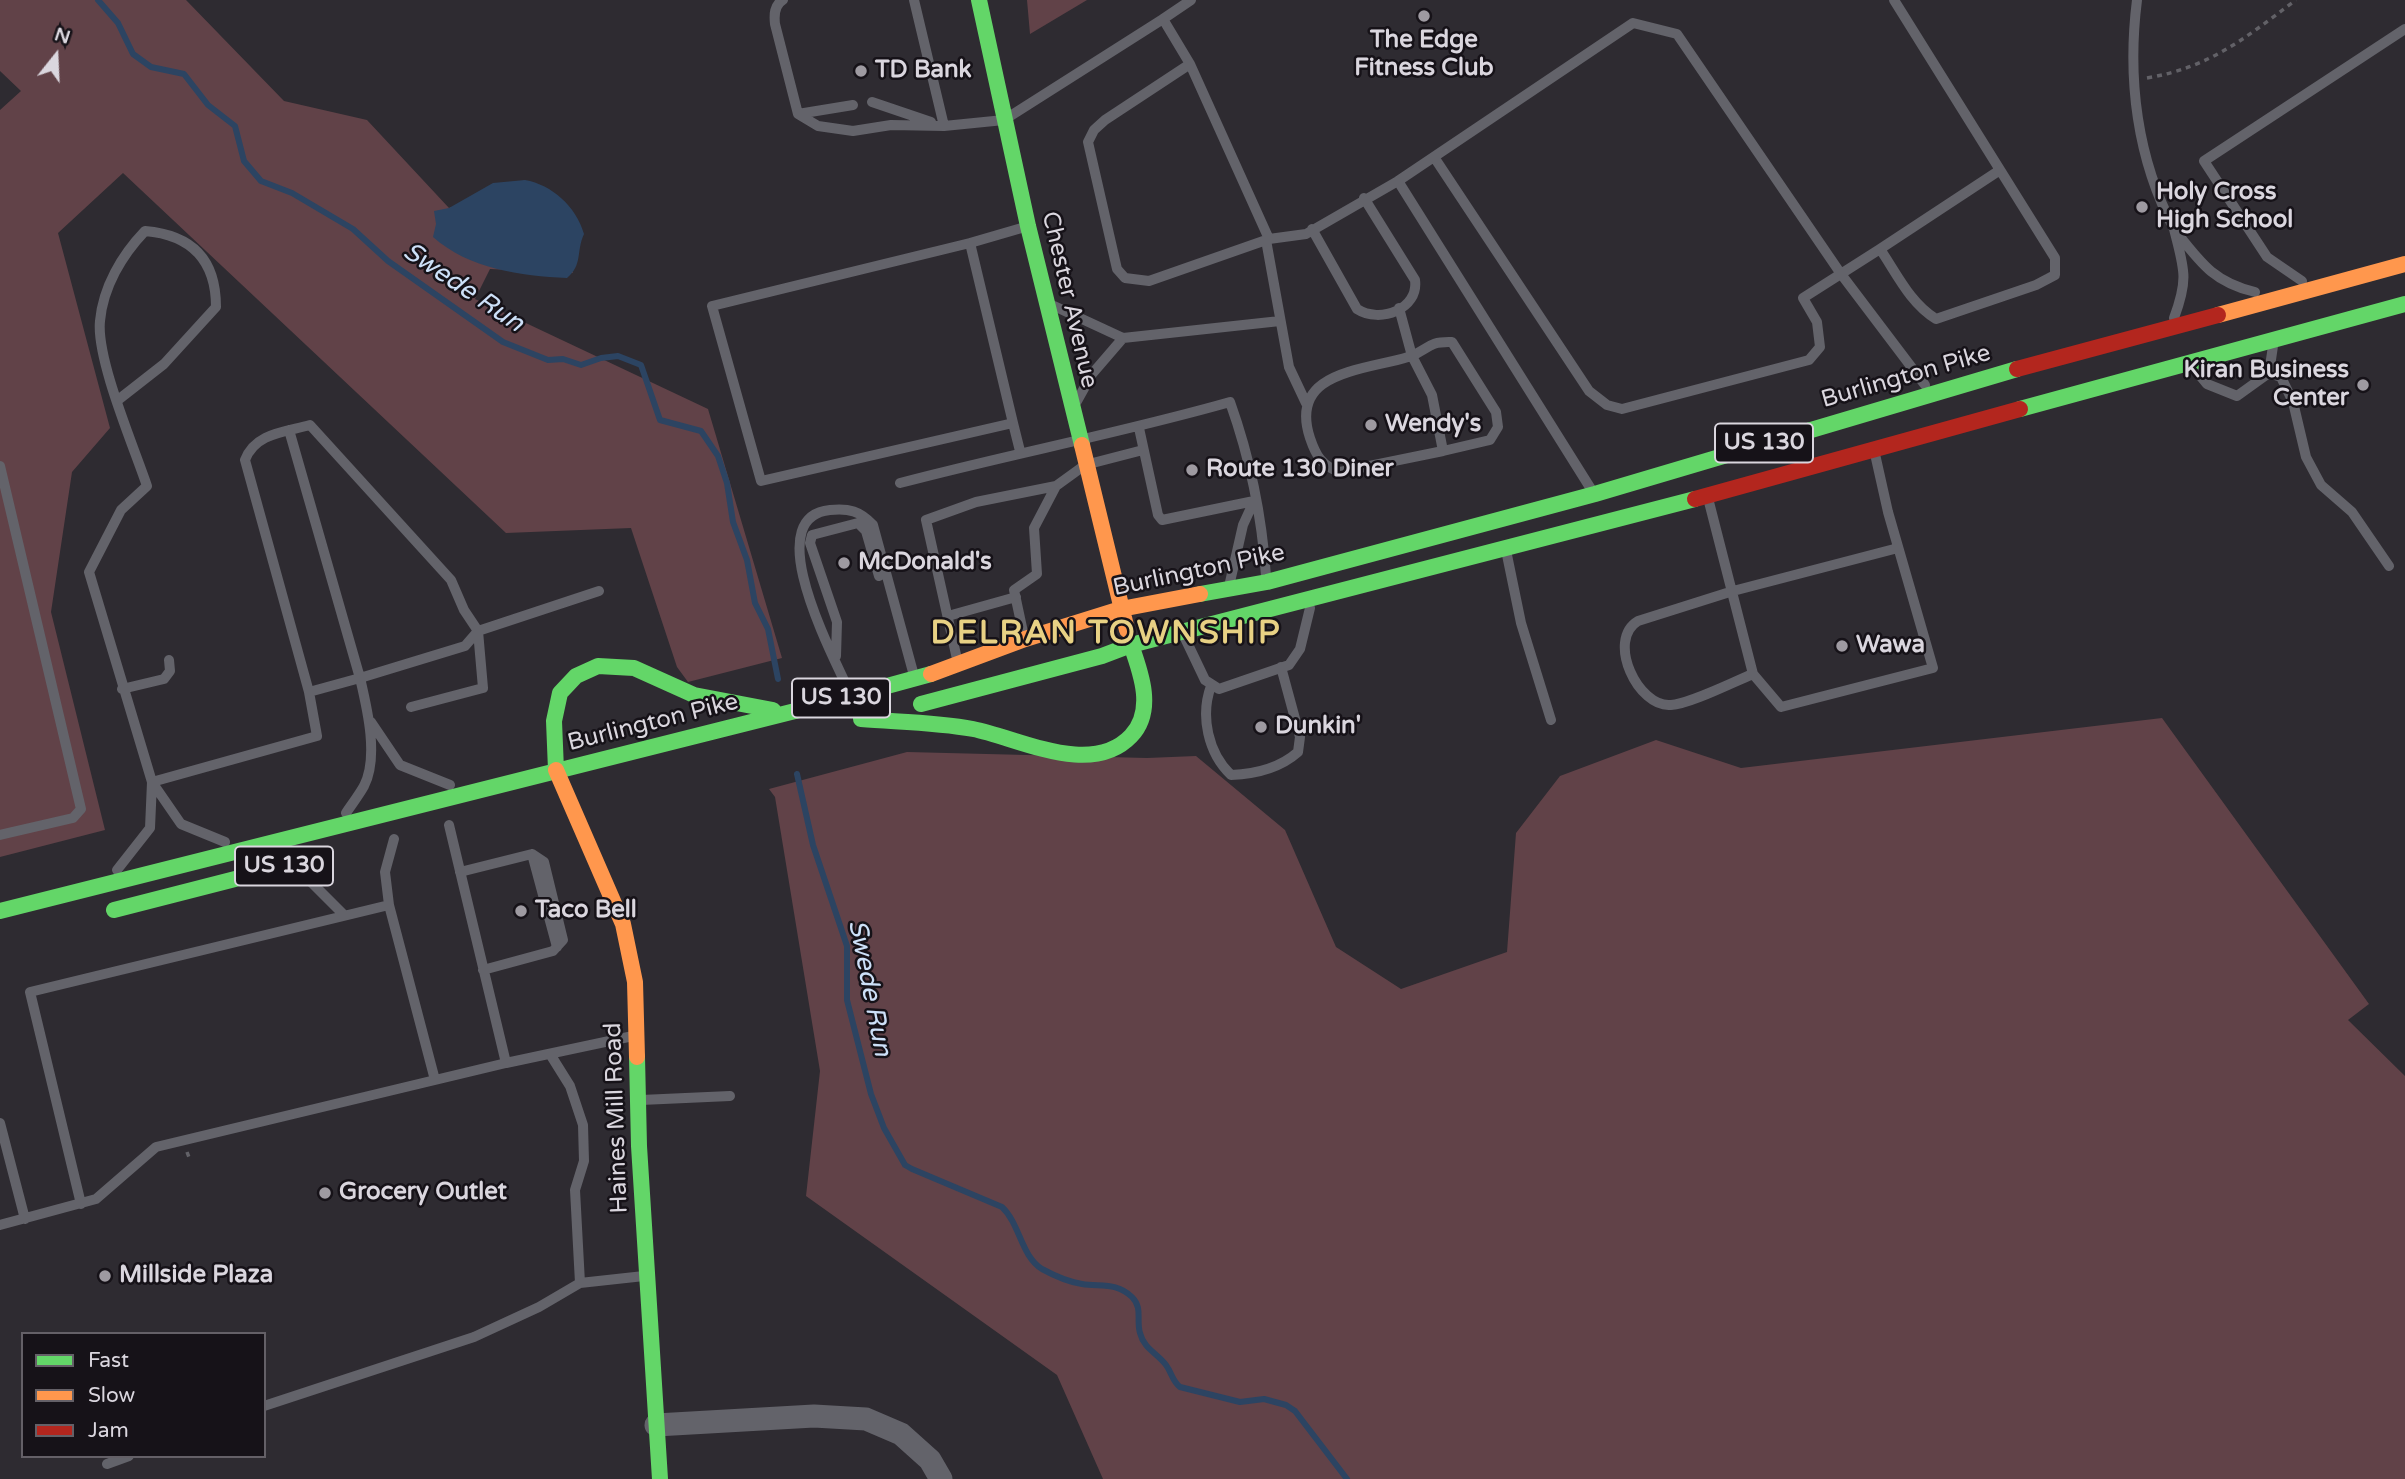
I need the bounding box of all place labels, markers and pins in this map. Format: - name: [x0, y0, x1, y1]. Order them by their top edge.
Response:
- marker: The Edge Fitness Club: [1416, 8, 1432, 24]
- place label: The Edge Fitness Club: [1354, 27, 1494, 83]
- place label: TD Bank: [875, 57, 972, 85]
- marker: TD Bank: [853, 63, 869, 79]
- place label: Holy Cross High School: [2156, 179, 2293, 235]
- marker: Holy Cross High School: [2134, 199, 2150, 215]
- place label: Kiran Business Center: [2184, 357, 2349, 413]
- marker: Kiran Business Center: [2355, 377, 2371, 393]
- place label: Wendy's: [1385, 411, 1481, 439]
- marker: Wendy's: [1363, 417, 1379, 433]
- place label: Route 130 Diner: [1206, 456, 1394, 484]
- marker: Route 130 Diner: [1184, 462, 1200, 478]
- place label: McDonald's: [858, 549, 992, 577]
- marker: McDonald's: [836, 555, 852, 571]
- place label: Wawa: [1856, 632, 1925, 660]
- marker: Wawa: [1834, 638, 1850, 654]
- place label: Dunkin': [1275, 713, 1361, 741]
- marker: Dunkin': [1253, 719, 1269, 735]
- place label: Taco Bell: [535, 897, 637, 925]
- marker: Taco Bell: [513, 903, 529, 919]
- place label: Grocery Outlet: [339, 1179, 507, 1207]
- marker: Grocery Outlet: [317, 1185, 333, 1201]
- place label: Millside Plaza: [119, 1262, 273, 1290]
- marker: Millside Plaza: [97, 1268, 113, 1284]

